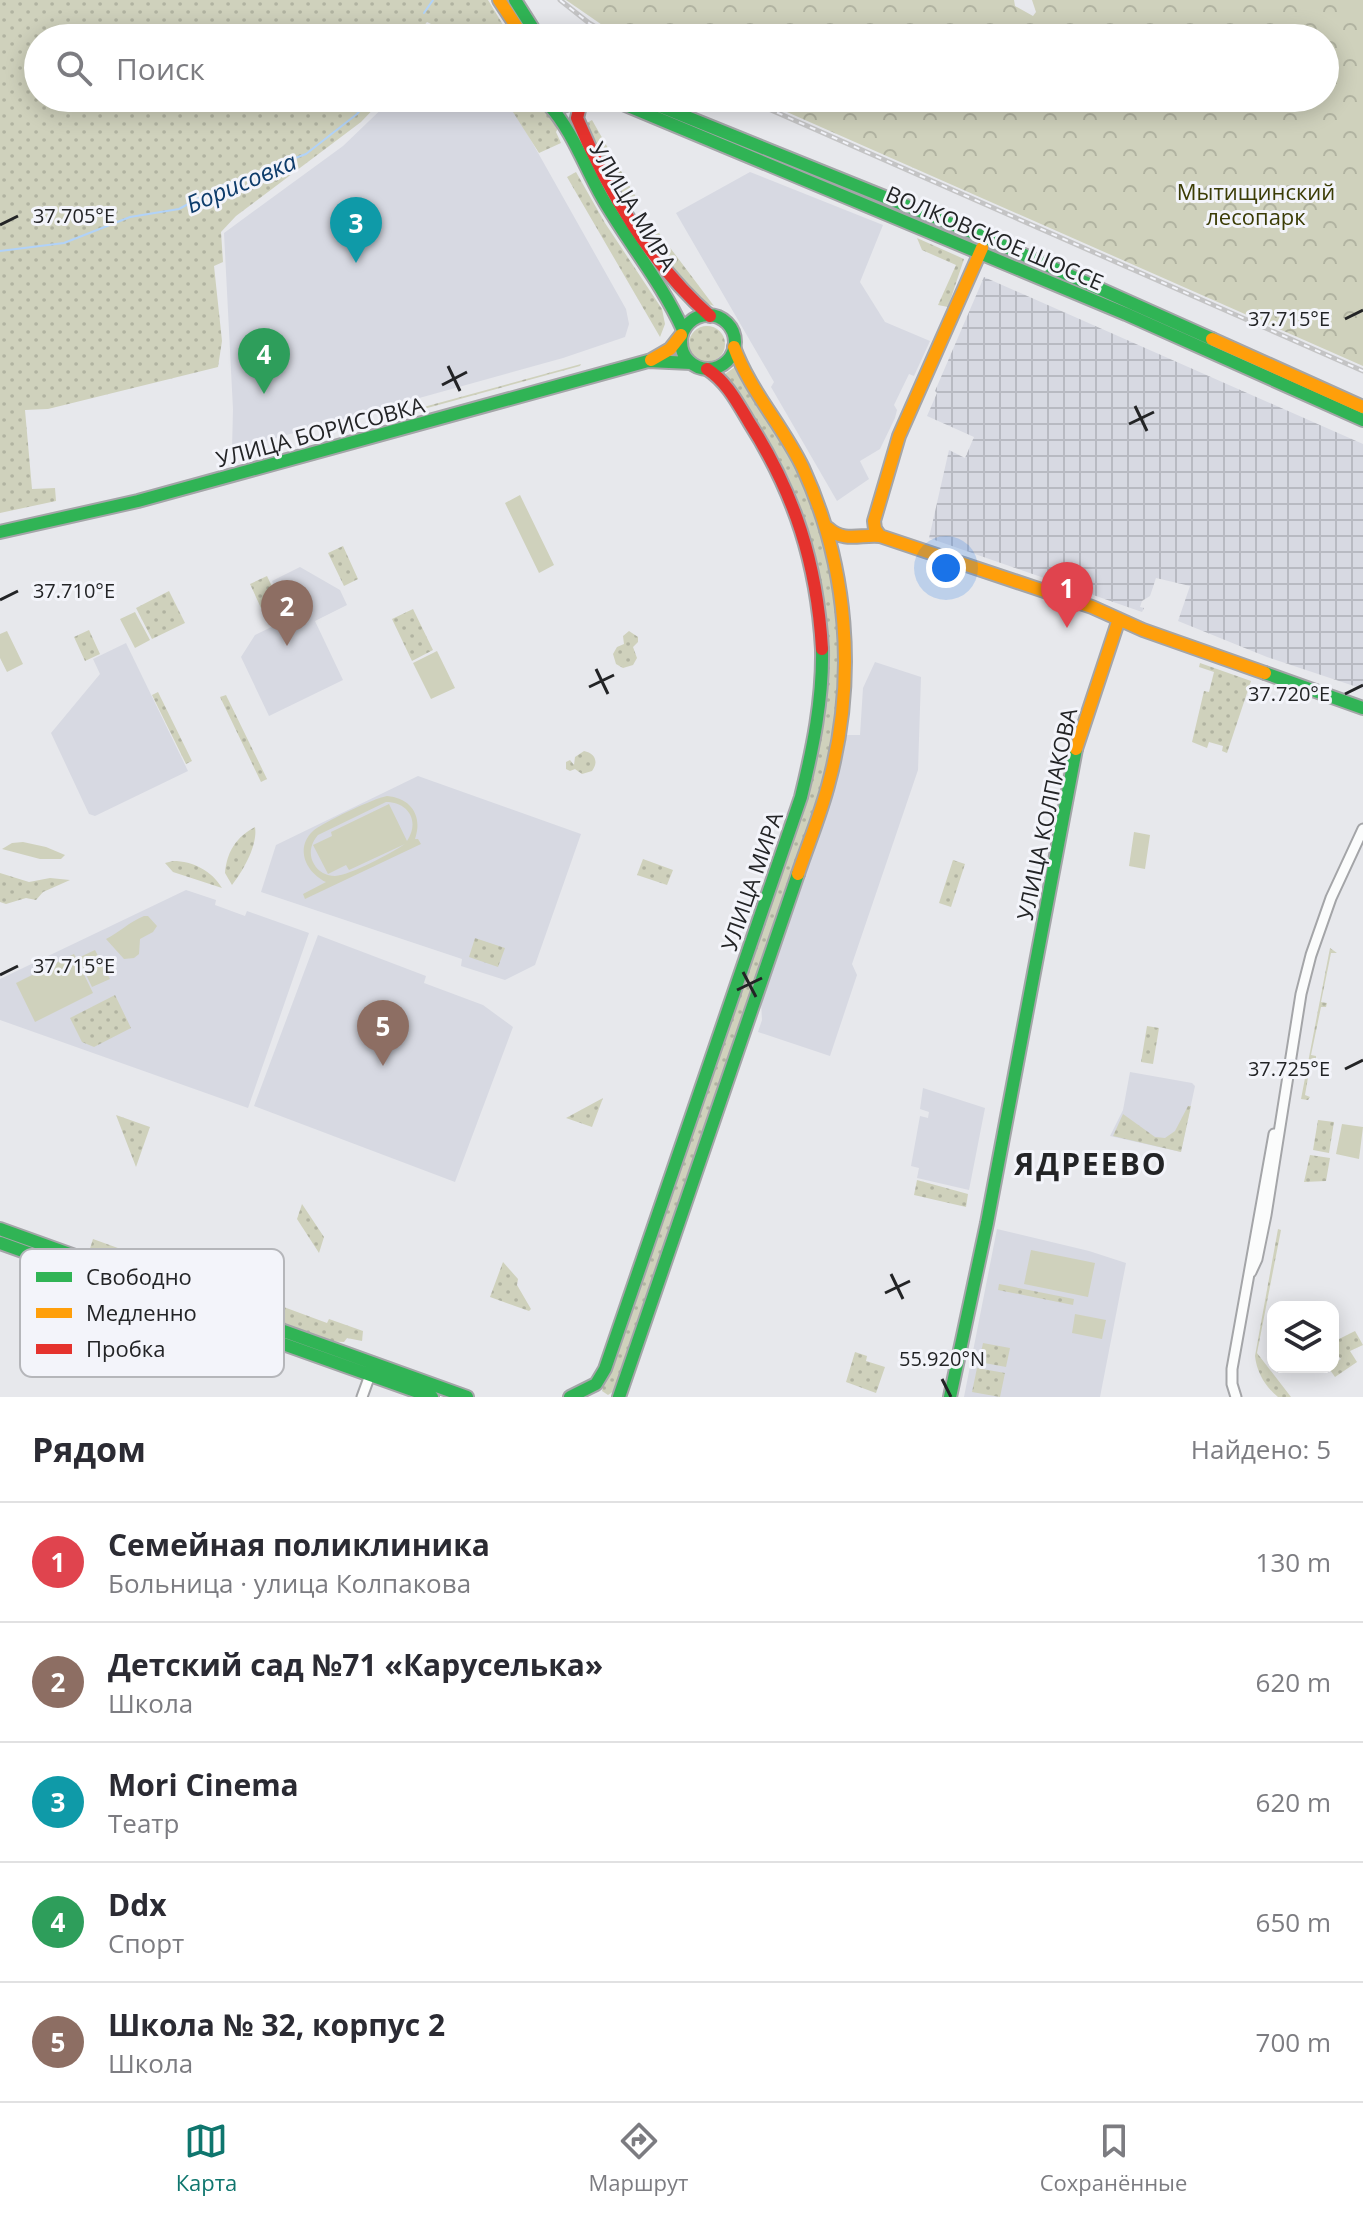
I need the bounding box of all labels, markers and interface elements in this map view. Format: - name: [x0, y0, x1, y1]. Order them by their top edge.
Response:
- search box: [24, 24, 1339, 112]
- icon: search: [52, 46, 96, 90]
- text: Поиск: [116, 48, 205, 89]
- street label: УЛИЦА МИРА: [584, 136, 684, 276]
- water label: Борисовка: [181, 144, 302, 220]
- park label: Мытищинский лесопарк: [1177, 176, 1335, 231]
- street label: ВОЛКОВСКОЕ ШОССЕ: [882, 178, 1108, 296]
- pin: 3: [330, 197, 382, 263]
- text: 37.705°E: [33, 202, 115, 229]
- text: 37.715°E: [1248, 305, 1330, 332]
- pin: 4: [238, 328, 290, 394]
- street label: УЛИЦА БОРИСОВКА: [212, 389, 428, 473]
- your location: [926, 548, 966, 588]
- pin: 1: [1041, 562, 1093, 628]
- text: 37.710°E: [33, 577, 115, 604]
- pin: 2: [261, 580, 313, 646]
- text: 37.720°E: [1248, 680, 1330, 707]
- street label: УЛИЦА КОЛПАКОВА: [1009, 705, 1083, 923]
- street label: УЛИЦА МИРА: [713, 807, 789, 955]
- text: 37.715°E: [33, 952, 115, 979]
- pin: 5: [357, 1000, 409, 1066]
- text: 37.725°E: [1248, 1055, 1330, 1082]
- district label: ЯДРЕЕВО: [1013, 1143, 1168, 1184]
- legend: [20, 1249, 284, 1377]
- text: Свободно: [86, 1261, 192, 1291]
- text: Медленно: [86, 1297, 197, 1327]
- map controls: [1267, 1301, 1339, 1373]
- button: layers: [1267, 1301, 1339, 1373]
- text: Пробка: [86, 1333, 165, 1363]
- text: 55.920°N: [899, 1345, 985, 1372]
- text: Рядом: [32, 1426, 146, 1472]
- text: Найдено: 5: [1191, 1431, 1331, 1467]
- text: Семейная поликлиника: [108, 1524, 490, 1565]
- text: 1: [51, 1544, 65, 1580]
- text: 130 m: [1256, 1544, 1331, 1580]
- text: Больница · улица Колпакова: [108, 1565, 471, 1601]
- text: Детский сад №71 «Каруселька»: [108, 1644, 603, 1685]
- text: 2: [51, 1664, 65, 1700]
- text: 620 m: [1256, 1664, 1331, 1700]
- text: Школа: [108, 1685, 193, 1721]
- text: Mori Cinema: [108, 1764, 299, 1805]
- text: 3: [51, 1784, 65, 1820]
- text: 620 m: [1256, 1784, 1331, 1820]
- text: Театр: [108, 1805, 180, 1841]
- text: Ddx: [108, 1884, 167, 1925]
- text: 4: [51, 1904, 65, 1940]
- text: 650 m: [1256, 1904, 1331, 1940]
- text: Спорт: [108, 1925, 184, 1961]
- text: Школа № 32, корпус 2: [108, 2004, 445, 2045]
- text: 5: [51, 2024, 65, 2060]
- text: 700 m: [1256, 2024, 1331, 2060]
- text: Школа: [108, 2045, 193, 2081]
- tab: Карта: [176, 2119, 237, 2197]
- tab: Маршрут: [589, 2119, 688, 2197]
- tab: Сохранённые: [1040, 2119, 1187, 2197]

